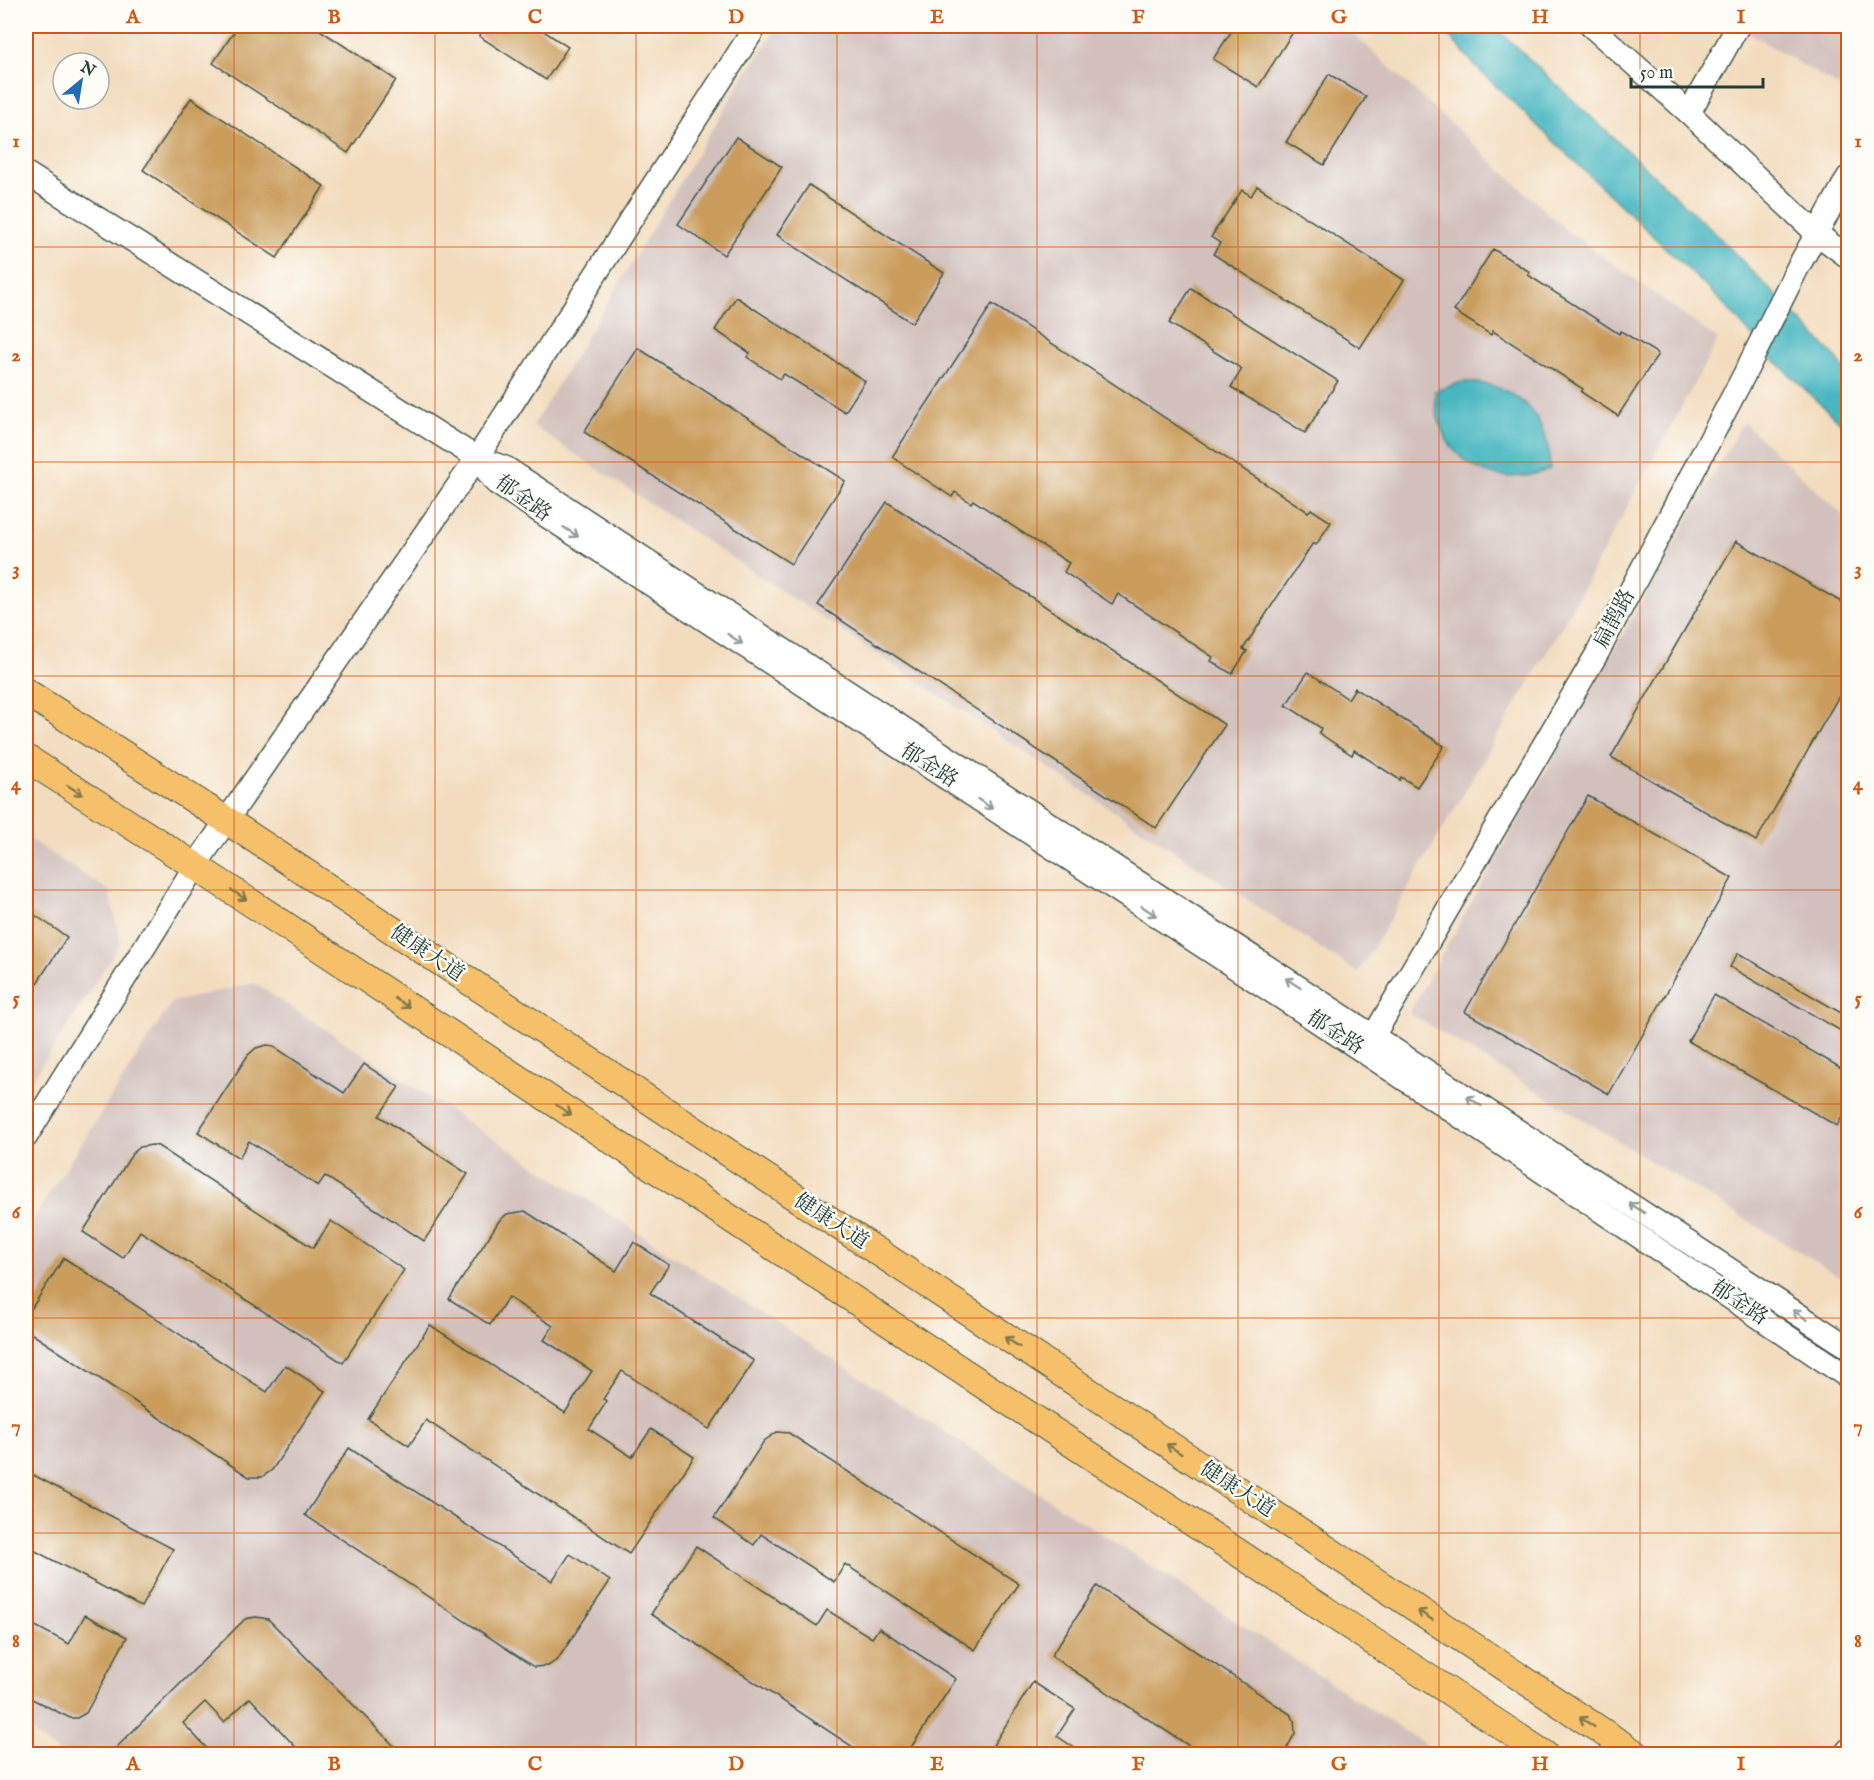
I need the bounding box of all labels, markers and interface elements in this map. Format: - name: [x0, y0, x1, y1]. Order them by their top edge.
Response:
- text: A: [125, 5, 141, 30]
- text: B: [327, 5, 341, 30]
- text: C: [528, 5, 542, 30]
- text: D: [728, 5, 744, 30]
- text: E: [930, 5, 944, 30]
- text: F: [1132, 5, 1145, 30]
- text: G: [1331, 5, 1348, 30]
- text: H: [1531, 5, 1549, 30]
- text: I: [1737, 5, 1746, 30]
- north arrow: [51, 51, 111, 111]
- scale bar: [1631, 51, 1763, 89]
- text: N: [76, 57, 99, 82]
- text: 50 m: [1640, 62, 1673, 85]
- text: 1: [12, 129, 20, 154]
- text: 1: [1854, 129, 1862, 154]
- text: 2: [11, 343, 21, 368]
- text: 2: [1853, 343, 1863, 368]
- street label: 郁金路: [490, 470, 556, 528]
- one-way arrow: [563, 526, 580, 539]
- text: 3: [12, 557, 20, 582]
- text: 3: [1854, 557, 1862, 582]
- street label: 扁鹊路: [1588, 585, 1642, 653]
- one-way arrow: [726, 633, 742, 645]
- street label: 郁金路: [895, 738, 963, 794]
- text: 4: [11, 772, 22, 797]
- text: 4: [1853, 772, 1864, 797]
- one-way arrow: [66, 784, 83, 796]
- one-way arrow: [977, 797, 994, 810]
- one-way arrow: [230, 889, 247, 901]
- one-way arrow: [1140, 904, 1157, 917]
- street label: 健康大道: [385, 919, 469, 989]
- one-way arrow: [1285, 977, 1302, 989]
- text: 5: [12, 986, 20, 1011]
- text: 5: [1854, 986, 1862, 1011]
- one-way arrow: [393, 996, 410, 1009]
- street label: 郁金路: [1301, 1005, 1369, 1061]
- one-way arrow: [1465, 1095, 1482, 1108]
- one-way arrow: [556, 1104, 572, 1116]
- street label: 健康大道: [788, 1188, 874, 1256]
- text: 6: [12, 1200, 22, 1225]
- text: 6: [1854, 1200, 1864, 1225]
- one-way arrow: [1628, 1202, 1645, 1215]
- street label: 郁金路: [1705, 1274, 1773, 1332]
- one-way arrow: [1791, 1309, 1808, 1322]
- one-way arrow: [1004, 1335, 1021, 1347]
- text: 7: [11, 1414, 21, 1439]
- text: 7: [1853, 1414, 1863, 1439]
- one-way arrow: [1167, 1443, 1183, 1455]
- street label: 健康大道: [1194, 1456, 1280, 1524]
- one-way arrow: [1416, 1608, 1433, 1621]
- text: 8: [12, 1629, 20, 1654]
- text: 8: [1854, 1629, 1862, 1654]
- one-way arrow: [1580, 1716, 1596, 1728]
- text: A: [125, 1752, 141, 1777]
- text: B: [327, 1752, 341, 1777]
- text: C: [528, 1752, 542, 1777]
- text: D: [728, 1752, 744, 1777]
- text: E: [930, 1752, 944, 1777]
- text: F: [1132, 1752, 1145, 1777]
- text: G: [1331, 1752, 1348, 1777]
- text: H: [1531, 1752, 1549, 1777]
- text: I: [1737, 1752, 1746, 1777]

